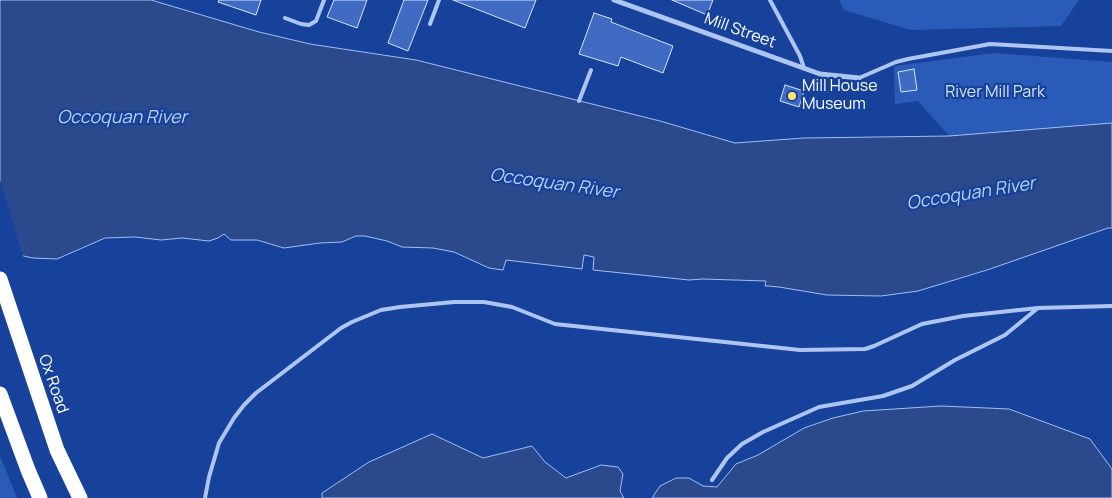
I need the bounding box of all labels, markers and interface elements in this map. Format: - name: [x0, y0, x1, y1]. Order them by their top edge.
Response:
- street label: Mill Street: [702, 9, 778, 53]
- place label: Mill House Museum: [802, 77, 878, 115]
- park label: River Mill Park: [945, 83, 1045, 103]
- marker: Mill House Museum: [786, 90, 798, 102]
- water label: Occoquan River: [57, 107, 187, 129]
- water label: Occoquan River: [488, 164, 620, 204]
- water label: Occoquan River: [905, 173, 1037, 215]
- street label: Ox Road: [34, 352, 72, 416]

